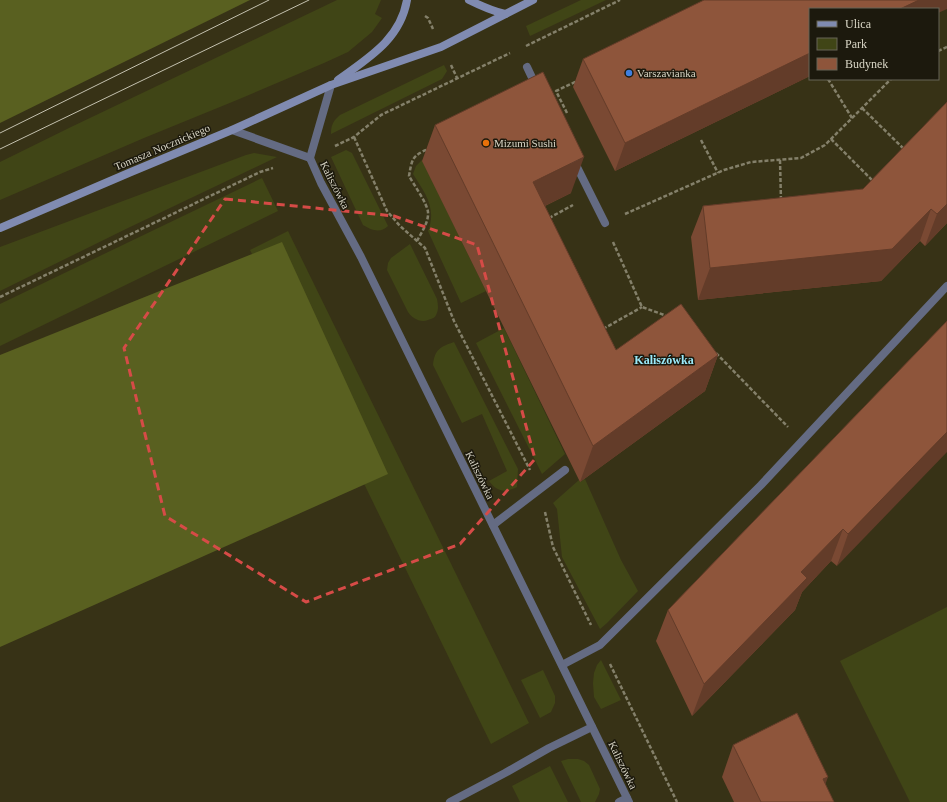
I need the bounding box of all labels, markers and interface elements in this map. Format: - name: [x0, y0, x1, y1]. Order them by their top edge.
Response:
- legend: [809, 8, 939, 80]
- text: Ulica: [845, 17, 872, 31]
- text: Park: [845, 37, 867, 51]
- text: Budynek: [845, 57, 888, 71]
- place label: Varszavianka: [637, 67, 696, 79]
- marker: Varszavianka: [624, 68, 634, 78]
- street label: Tomasza Nocznickiego: [112, 121, 212, 173]
- place label: Mizumi Sushi: [494, 137, 556, 149]
- marker: Mizumi Sushi: [481, 138, 491, 148]
- street label: Kaliszówka: [318, 159, 352, 211]
- district label: Kaliszówka: [634, 353, 694, 367]
- street label: Kaliszówka: [463, 449, 497, 501]
- street label: Kaliszówka: [606, 739, 640, 791]

